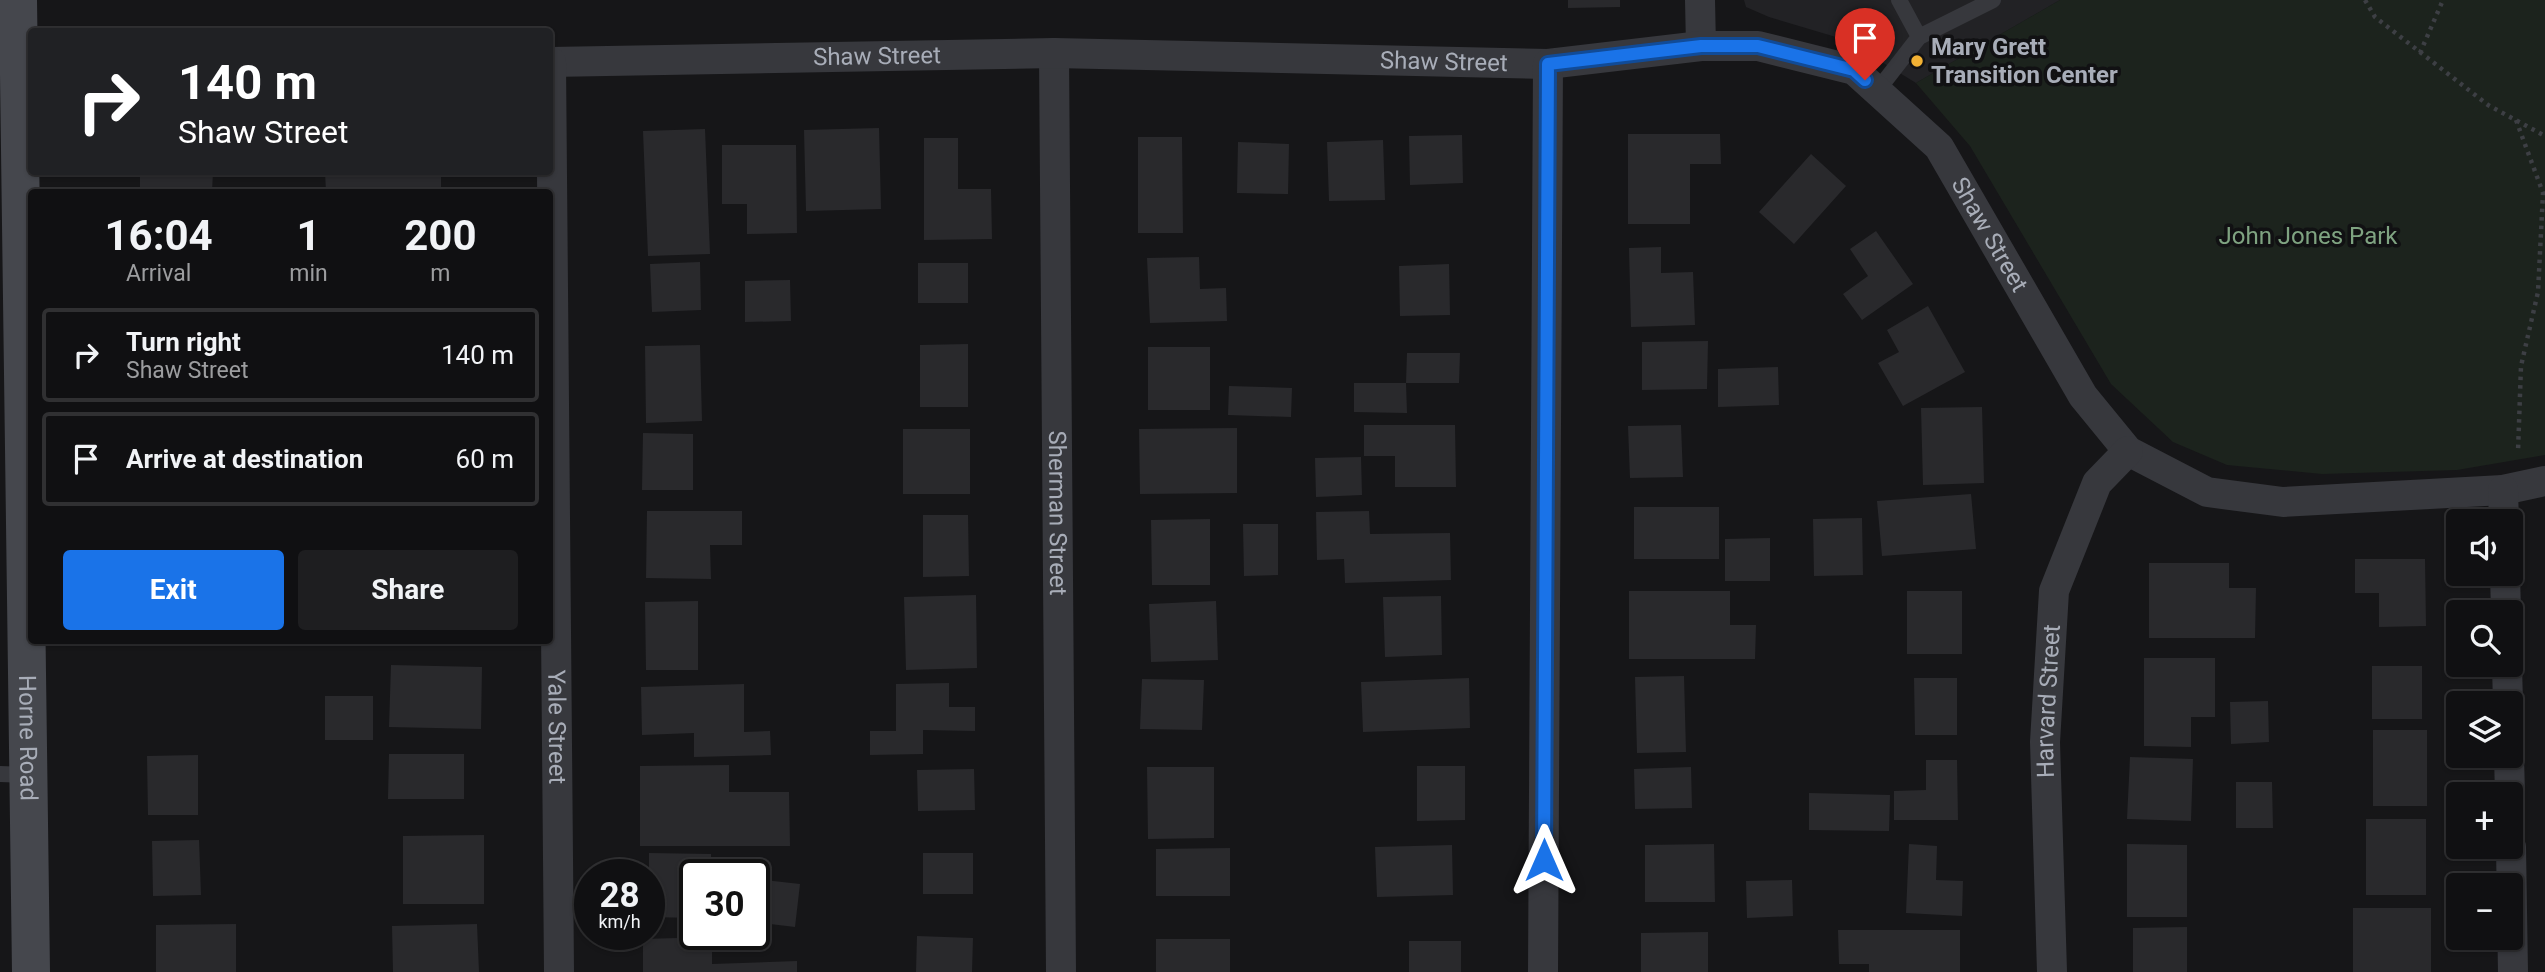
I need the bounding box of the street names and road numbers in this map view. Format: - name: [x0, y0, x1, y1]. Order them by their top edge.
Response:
- street label: Shaw Street: [813, 41, 941, 71]
- street label: Shaw Street: [1380, 46, 1508, 77]
- street label: Shaw Street: [1945, 172, 2034, 297]
- street label: Sherman Street: [1043, 430, 1072, 596]
- street label: Harvard Street: [2031, 623, 2066, 778]
- street label: Yale Street: [542, 670, 571, 784]
- street label: Horne Road: [13, 675, 43, 801]

